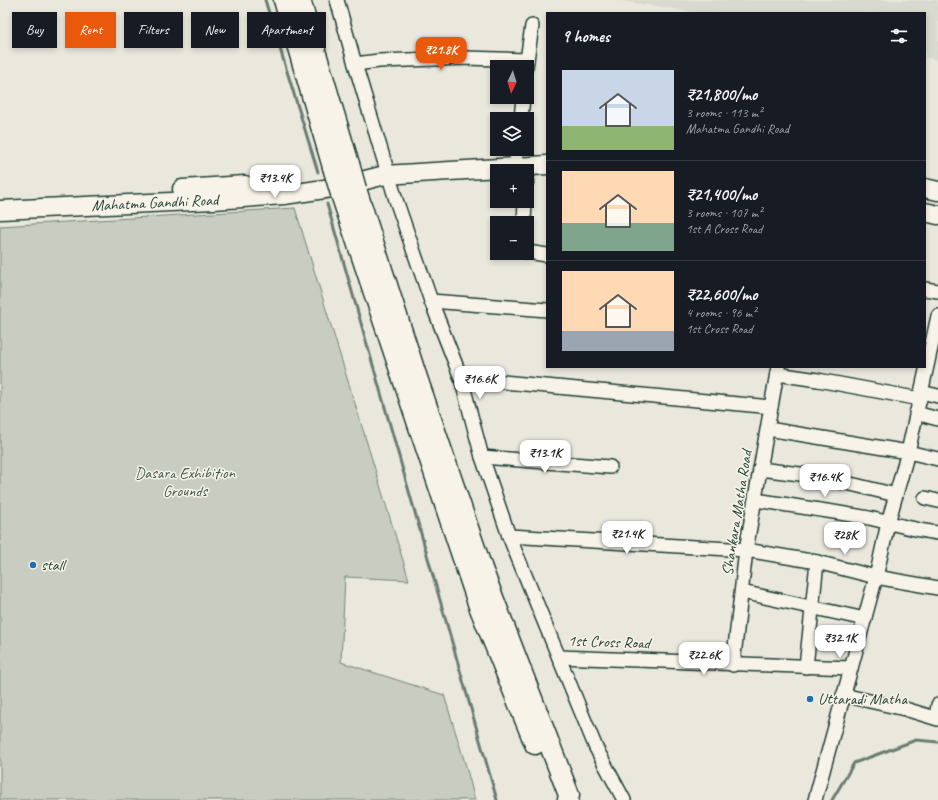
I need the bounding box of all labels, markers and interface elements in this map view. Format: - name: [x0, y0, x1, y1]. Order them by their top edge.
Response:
- chip: Buy: [12, 12, 57, 48]
- chip: Rent: [65, 12, 116, 48]
- chip: Filters: [124, 12, 183, 48]
- chip: New: [191, 12, 239, 48]
- chip: Apartment: [247, 12, 326, 48]
- icon: filters: [888, 25, 910, 47]
- text: 9 homes: [562, 26, 610, 47]
- pin: ₹21.8K: [408, 37, 474, 71]
- text: ₹21.8K: [425, 42, 457, 58]
- north arrow: [490, 60, 534, 104]
- map controls: [490, 60, 534, 260]
- text: ₹21,800/mo: [686, 84, 757, 105]
- icon: home: [594, 86, 642, 134]
- text: 3 rooms · 113 m²: [686, 105, 762, 121]
- button: layers: [490, 112, 534, 156]
- text: Mahatma Gandhi Road: [686, 121, 789, 137]
- button: +: [490, 164, 534, 208]
- pin: ₹13.4K: [242, 165, 308, 199]
- text: ₹13.4K: [259, 170, 291, 186]
- text: ₹21,400/mo: [686, 184, 757, 205]
- icon: home: [594, 187, 642, 235]
- street label: Mahatma Gandhi Road: [91, 190, 222, 216]
- text: 3 rooms · 107 m²: [686, 205, 762, 221]
- button: −: [490, 216, 534, 260]
- text: 1st A Cross Road: [686, 221, 762, 237]
- text: ₹22,600/mo: [686, 284, 757, 305]
- icon: home: [594, 287, 642, 335]
- text: 4 rooms · 96 m²: [686, 305, 756, 321]
- text: 1st Cross Road: [686, 321, 753, 337]
- pin: ₹16.6K: [447, 366, 513, 400]
- text: ₹16.6K: [463, 371, 497, 387]
- pin: ₹13.1K: [512, 440, 578, 474]
- text: ₹13.1K: [529, 445, 561, 461]
- street label: Shankara Matha Road: [717, 446, 757, 577]
- park label: Dasara Exhibition Grounds: [135, 463, 236, 501]
- pin: ₹16.4K: [792, 464, 858, 498]
- text: ₹16.4K: [809, 469, 841, 485]
- pin: ₹21.4K: [594, 521, 660, 555]
- pin: ₹28K: [821, 522, 869, 556]
- text: ₹21.4K: [611, 526, 643, 542]
- text: ₹28K: [833, 527, 857, 543]
- place label: stall: [41, 555, 67, 575]
- marker: stall: [28, 560, 38, 570]
- pin: ₹32.1K: [807, 625, 873, 659]
- text: ₹32.1K: [824, 630, 856, 646]
- street label: 1st Cross Road: [568, 631, 653, 654]
- pin: ₹22.6K: [671, 642, 737, 676]
- text: ₹22.6K: [688, 647, 720, 663]
- place label: Uttaradi Matha: [818, 689, 908, 709]
- marker: Uttaradi Matha: [805, 694, 815, 704]

